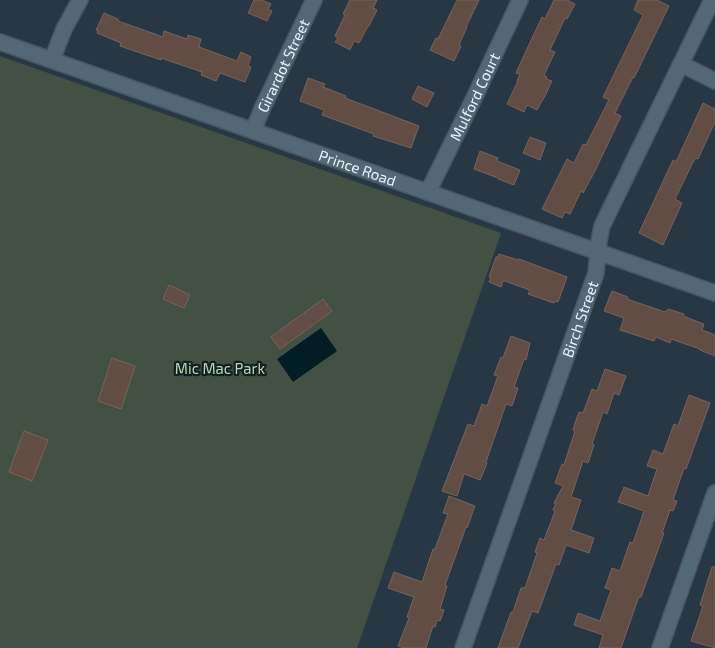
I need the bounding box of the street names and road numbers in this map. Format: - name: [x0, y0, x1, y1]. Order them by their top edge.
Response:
- street label: Girardot Street: [253, 16, 313, 115]
- street label: Mulford Court: [446, 50, 503, 144]
- street label: Prince Road: [317, 146, 399, 189]
- street label: Birch Street: [558, 278, 602, 360]

